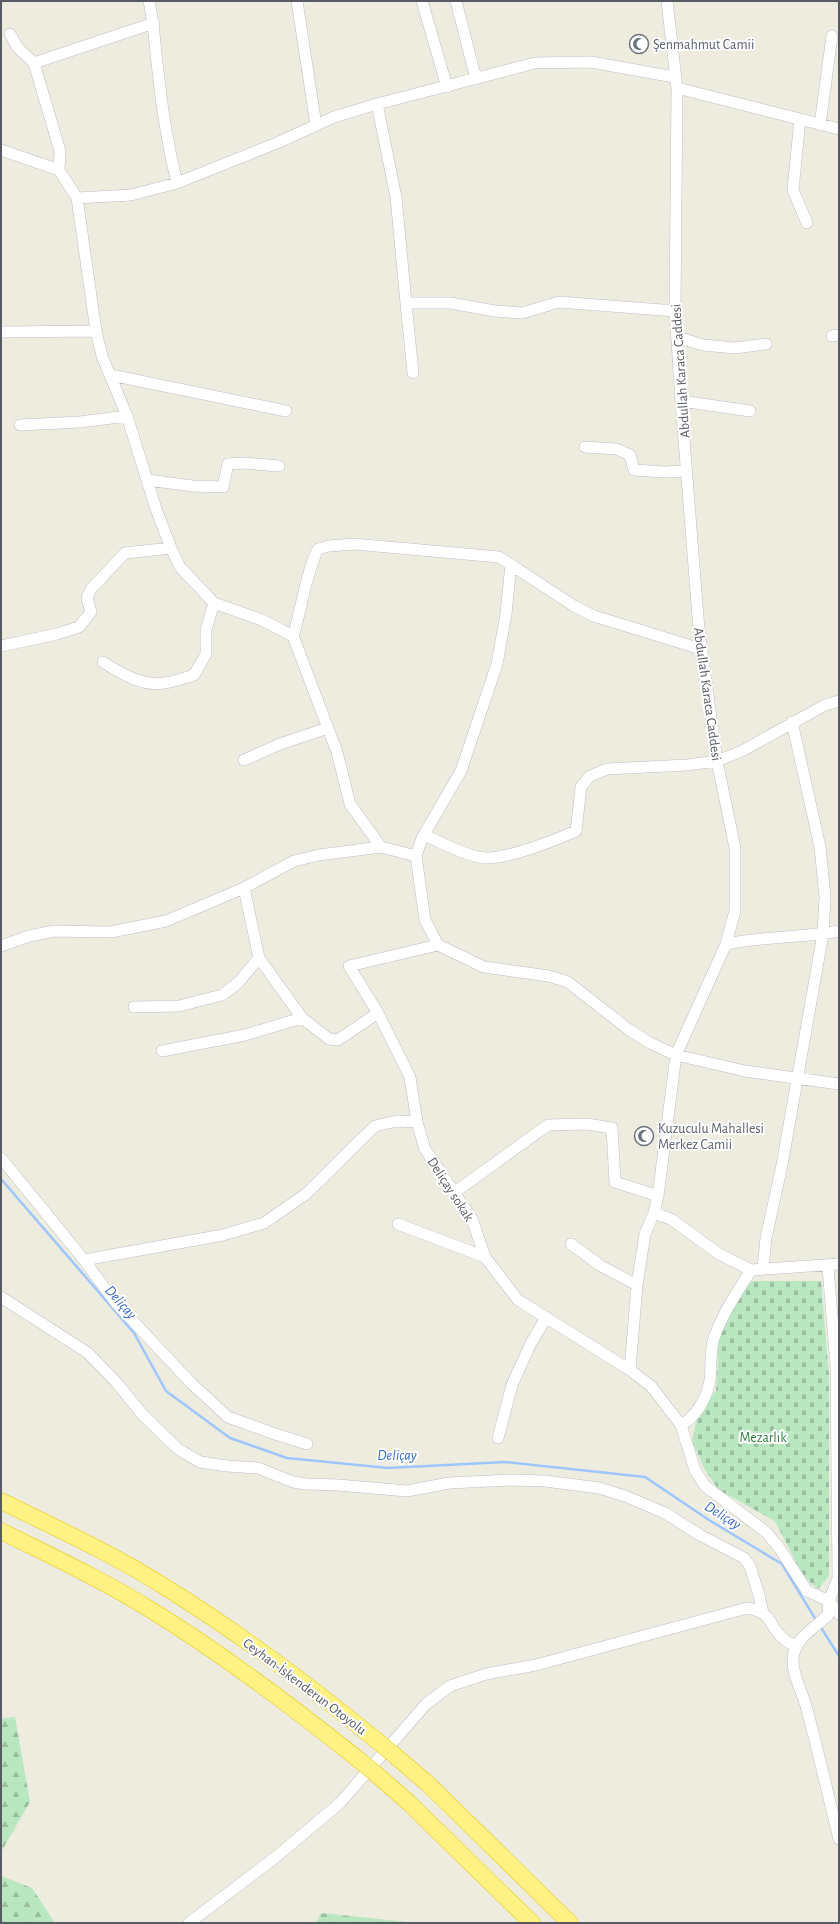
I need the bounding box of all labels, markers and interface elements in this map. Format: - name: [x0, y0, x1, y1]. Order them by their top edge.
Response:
- mosque icon: Şenmahmut Camii: [628, 33, 650, 55]
- place label: Şenmahmut Camii: [653, 38, 754, 52]
- street label: Abdullah Karaca Caddesi: [669, 303, 693, 439]
- street label: Abdullah Karaca Caddesi: [691, 627, 723, 762]
- place label: Kuzuculu Mahallesi Merkez Camii: [658, 1122, 764, 1152]
- mosque icon: Kuzuculu Mahallesi Merkez Camii: [633, 1125, 655, 1147]
- street label: Deliçay sokak: [424, 1155, 476, 1225]
- water label: Deliçay: [102, 1283, 140, 1323]
- park label: Mezarlık: [739, 1431, 787, 1445]
- water label: Deliçay: [377, 1448, 418, 1463]
- water label: Deliçay: [702, 1499, 744, 1533]
- street label: Ceyhan-İskenderun Otoyolu: [240, 1634, 371, 1738]

